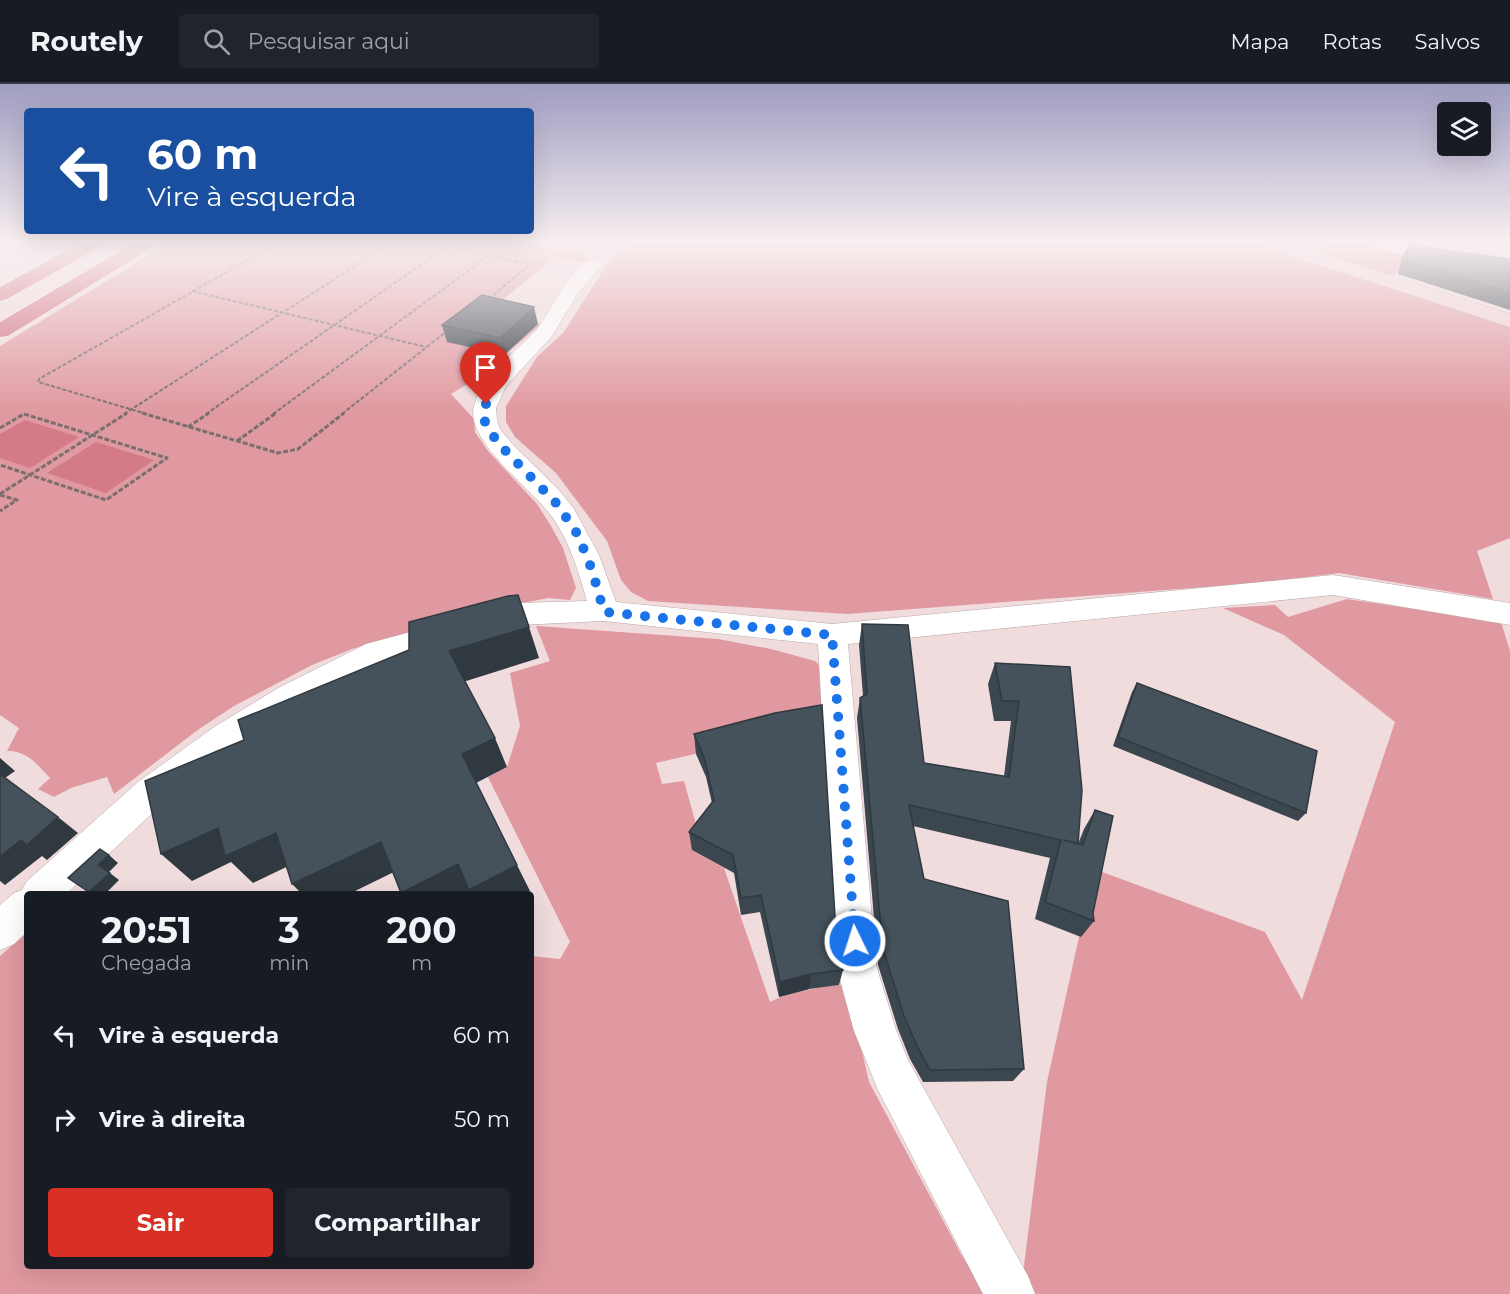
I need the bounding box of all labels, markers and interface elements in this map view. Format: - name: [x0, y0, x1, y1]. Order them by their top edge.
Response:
- search box: [179, 14, 599, 68]
- text: Routely: [30, 24, 143, 58]
- icon: search: [200, 25, 233, 58]
- text: Pesquisar aqui: [248, 28, 410, 55]
- text: Mapa: [1230, 29, 1289, 54]
- text: Rotas: [1322, 29, 1382, 54]
- text: Salvos: [1415, 29, 1480, 54]
- map controls: [1437, 102, 1491, 156]
- button: layers: [1437, 102, 1491, 156]
- text: 60 m: [147, 128, 258, 180]
- icon: left: [48, 132, 126, 210]
- text: Vire à esquerda: [147, 180, 356, 213]
- pin: [460, 342, 511, 404]
- icon: arrive: [469, 351, 502, 384]
- text: 20:51: [101, 908, 192, 952]
- text: 3: [279, 908, 300, 952]
- text: 200: [387, 908, 457, 952]
- position arrow: [823, 909, 887, 973]
- text: Chegada: [101, 951, 192, 975]
- text: min: [269, 951, 309, 975]
- text: m: [411, 951, 432, 975]
- icon: left: [48, 1019, 81, 1052]
- text: Vire à esquerda: [99, 1022, 279, 1049]
- text: 60 m: [453, 1022, 510, 1049]
- icon: right: [48, 1103, 81, 1136]
- text: Vire à direita: [99, 1106, 246, 1133]
- text: 50 m: [454, 1106, 510, 1133]
- button: Sair: [48, 1188, 273, 1257]
- button: Compartilhar: [285, 1188, 510, 1257]

